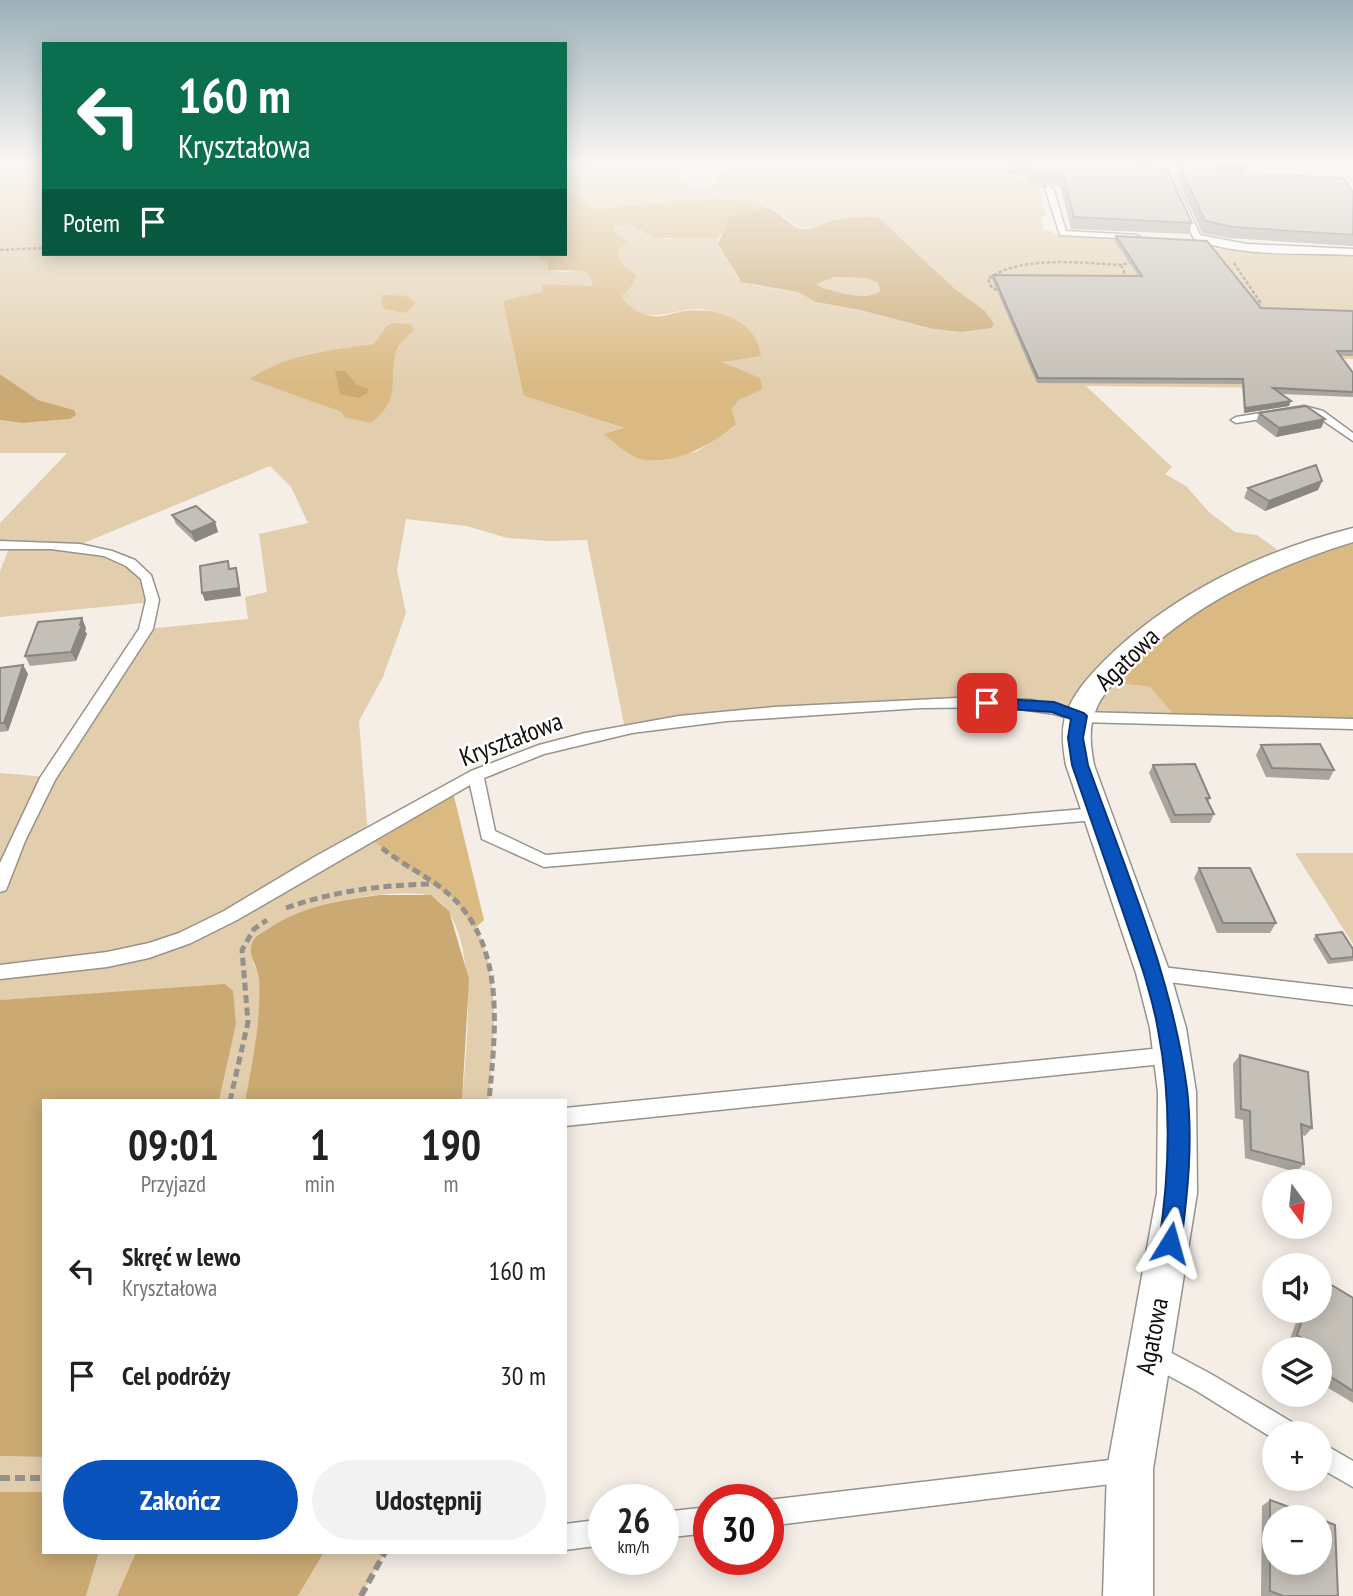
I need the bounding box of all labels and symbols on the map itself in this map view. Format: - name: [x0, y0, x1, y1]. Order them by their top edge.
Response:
- street label: Agatowa: [1087, 620, 1166, 697]
- pin: [957, 673, 1017, 733]
- street label: Kryształowa: [455, 704, 567, 773]
- north arrow: [1262, 1169, 1332, 1239]
- position arrow: [1133, 1206, 1207, 1280]
- street label: Agatowa: [1128, 1295, 1175, 1377]
- speed limit sign: 30: [693, 1484, 784, 1575]

